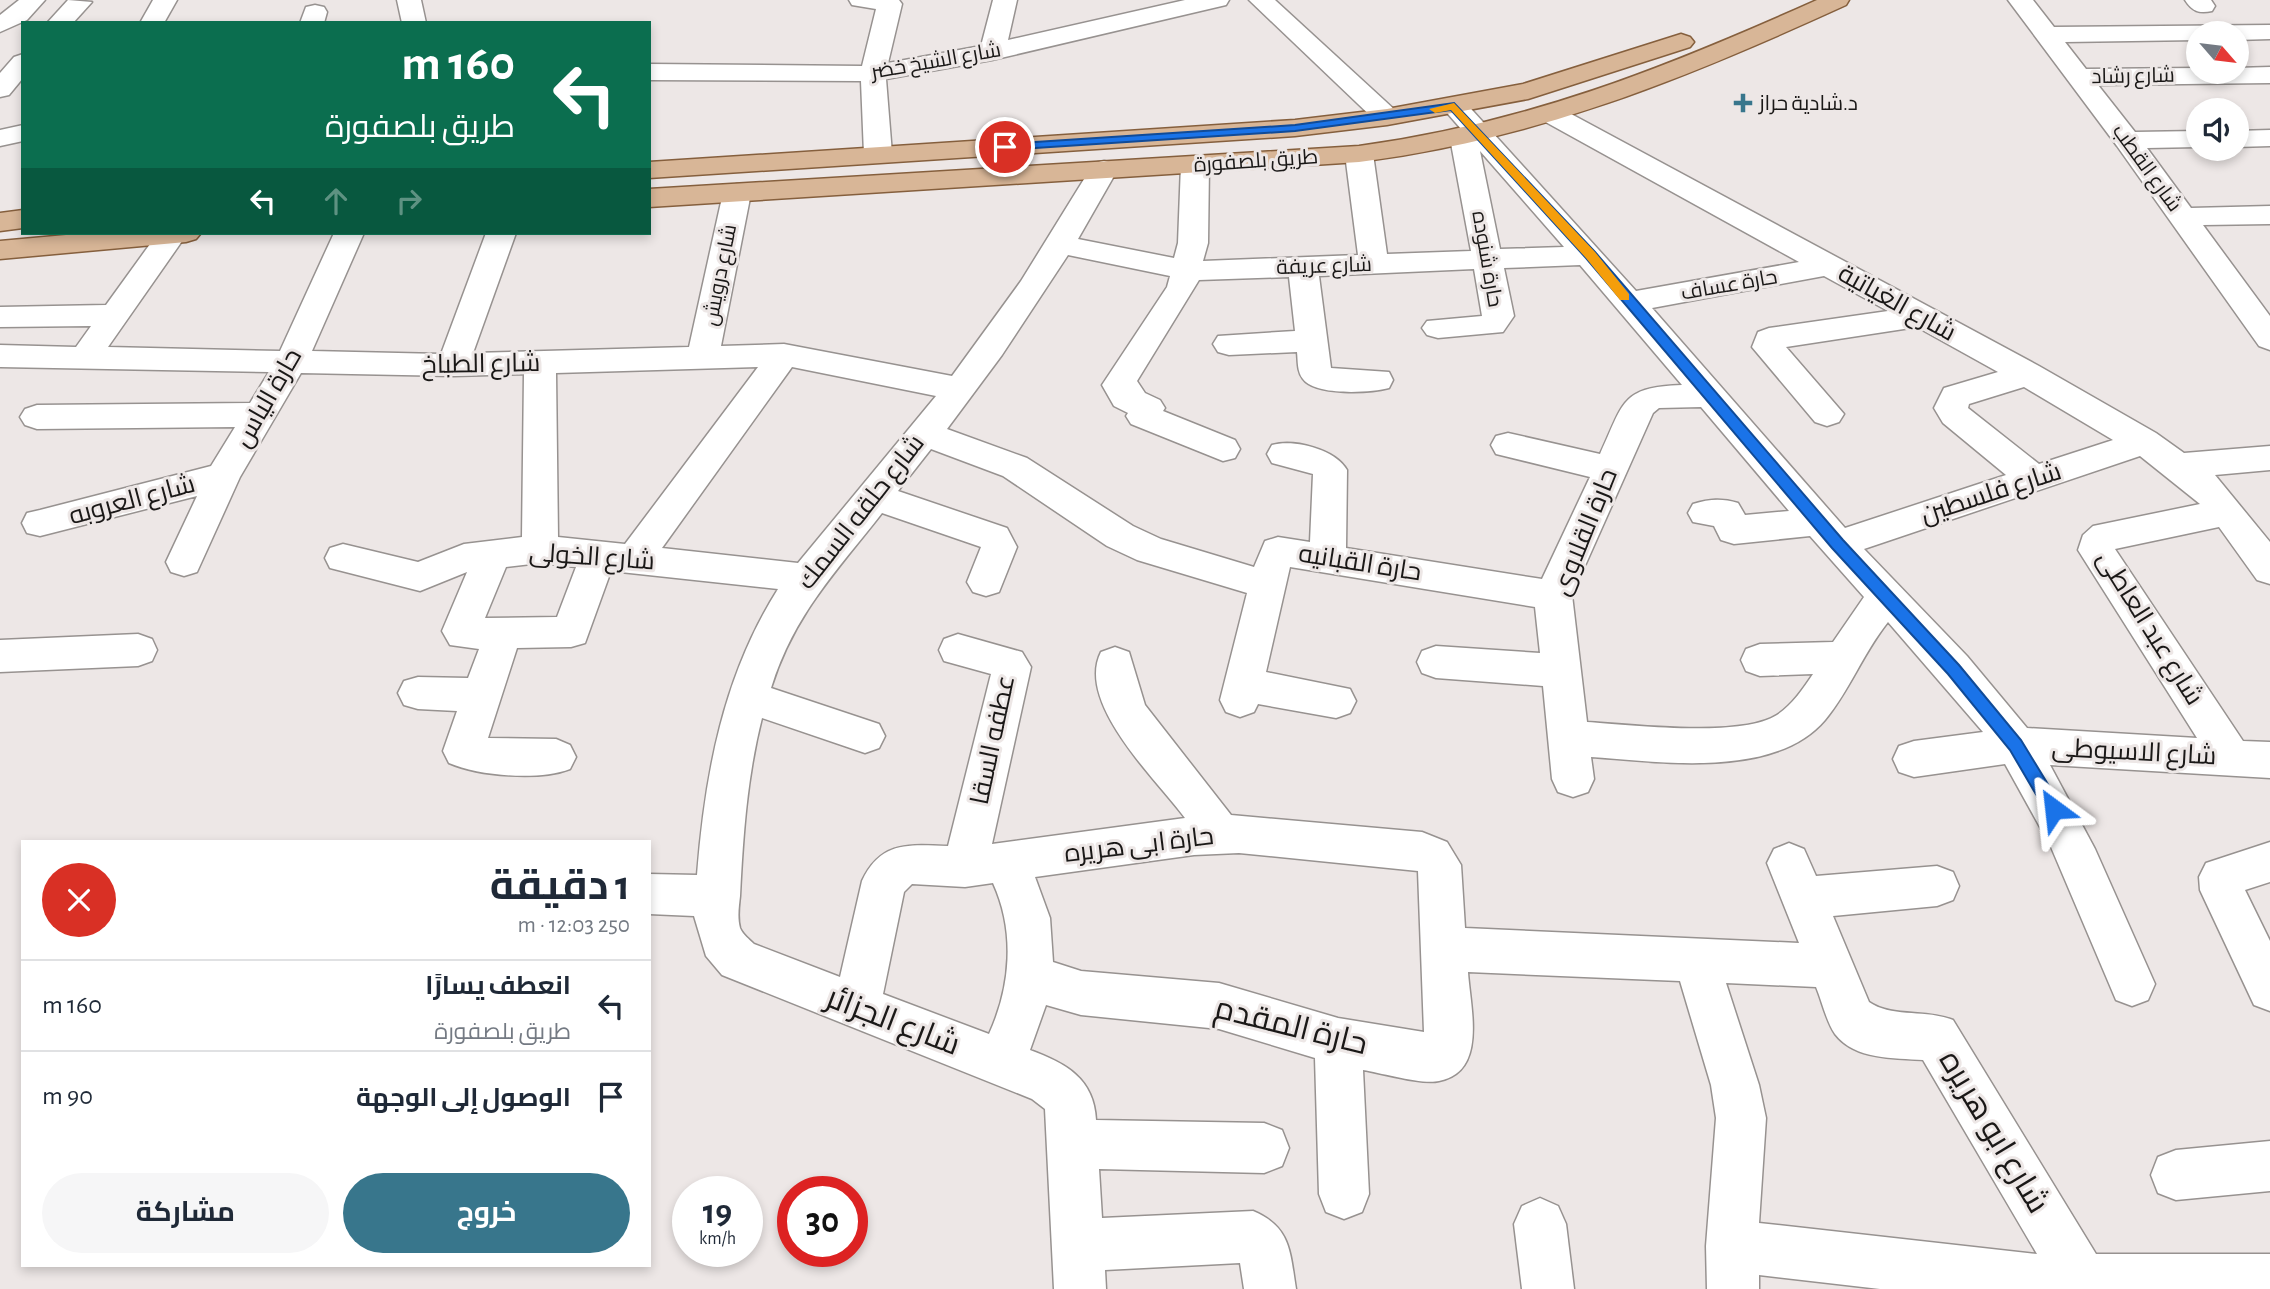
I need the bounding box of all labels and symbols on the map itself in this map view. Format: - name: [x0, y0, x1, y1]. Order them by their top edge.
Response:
- north arrow: [2186, 21, 2249, 84]
- street label: شارع الشيخ خضر: [868, 39, 1003, 86]
- street label: شارع رشاد: [2091, 65, 2175, 90]
- marker: د.شادية حراز: [1733, 93, 1753, 113]
- place label: د.شادية حراز: [1758, 93, 1858, 115]
- pin: [975, 117, 1035, 177]
- street label: شارع القطب: [2106, 121, 2185, 217]
- street label: طريق بلصفورة: [1193, 146, 1319, 178]
- street label: حارة شنوده: [1467, 209, 1506, 309]
- street label: شارع درويش: [700, 222, 743, 328]
- street label: شارع عريفة: [1276, 254, 1372, 281]
- street label: شارع الغياتية: [1832, 260, 1960, 349]
- street label: حارة عساف: [1679, 266, 1779, 305]
- street label: حارة الياس: [229, 344, 308, 453]
- street label: شارع الطباخ: [421, 350, 541, 381]
- street label: شارع حلقه السمك: [793, 430, 932, 596]
- street label: شارع فلسطين: [1918, 458, 2065, 531]
- street label: حارة القلاوى: [1548, 465, 1623, 599]
- street label: شارع العروبه: [66, 471, 199, 532]
- street label: شارع الخولى: [528, 540, 656, 577]
- street label: حارة القبانيه: [1297, 540, 1423, 587]
- street label: شارع عبد العاطى: [2090, 546, 2208, 711]
- street label: عطفه السقا: [967, 673, 1019, 807]
- street label: شارع الاسيوطى: [2051, 735, 2217, 772]
- position arrow: [2017, 772, 2091, 846]
- street label: حارة ابى هريره: [1063, 823, 1215, 869]
- street label: شارع الجزائر: [818, 980, 964, 1066]
- street label: حارة المقدم: [1210, 992, 1371, 1065]
- street label: شارع ابو هريره: [1929, 1045, 2055, 1221]
- speed limit sign: 30: [777, 1176, 868, 1267]

